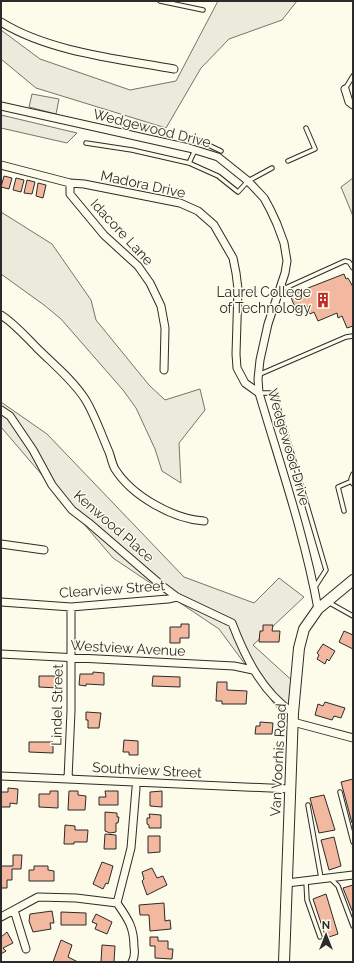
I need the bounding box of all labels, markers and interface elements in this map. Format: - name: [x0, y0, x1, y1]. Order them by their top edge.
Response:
- street label: Wedgewood Drive: [91, 106, 213, 150]
- street label: Madora Drive: [99, 167, 187, 201]
- street label: Idacore Lane: [87, 196, 157, 268]
- place label: Laurel College of Technology: [216, 284, 311, 316]
- building icon: Laurel College of Technology: [314, 291, 332, 309]
- street label: Wedgewood Drive: [265, 387, 313, 507]
- street label: Kenwood Place: [71, 487, 157, 565]
- street label: Clearview Street: [59, 577, 166, 601]
- street label: Westview Avenue: [70, 637, 186, 659]
- street label: Lindel Street: [48, 664, 66, 746]
- street label: Van Voorhis Road: [267, 703, 289, 817]
- street label: Southview Street: [92, 759, 203, 781]
- north arrow: [306, 915, 346, 955]
- text: N: [322, 919, 330, 932]

